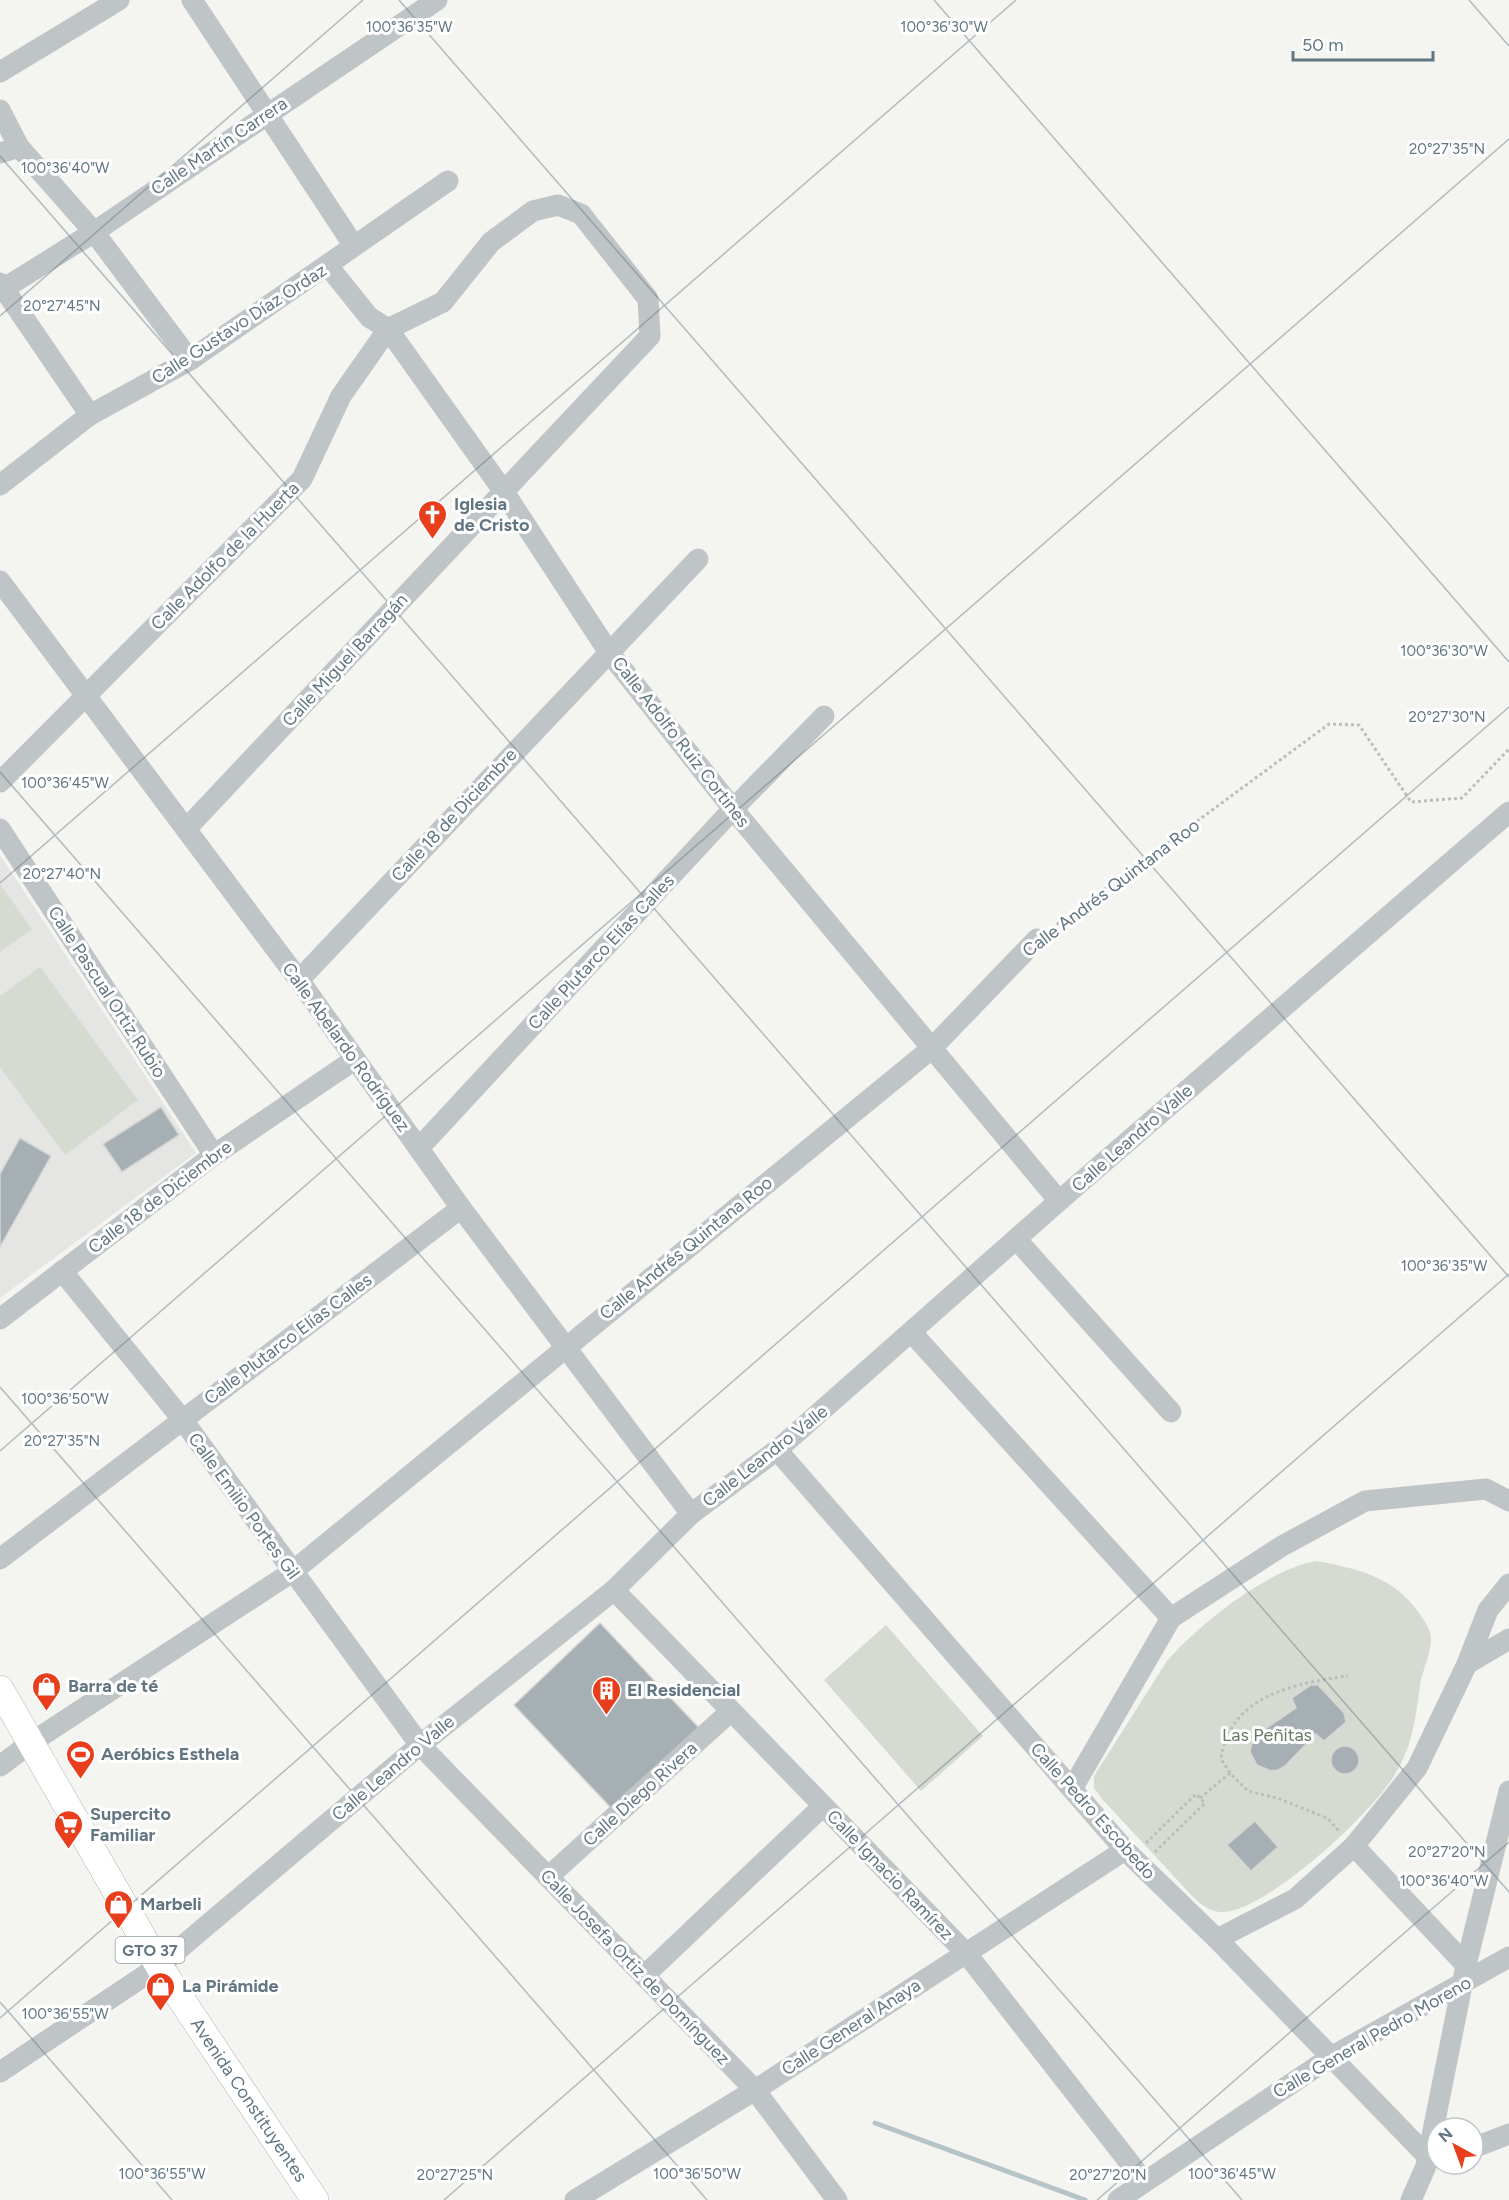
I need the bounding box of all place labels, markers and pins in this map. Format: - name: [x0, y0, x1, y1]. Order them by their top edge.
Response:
- place label: Iglesia de Cristo: [454, 493, 529, 536]
- church icon: Iglesia de Cristo: [417, 498, 449, 540]
- shop icon: Barra de té: [31, 1670, 63, 1712]
- building icon: El Residencial: [590, 1674, 622, 1716]
- place label: Barra de té: [68, 1675, 158, 1697]
- place label: El Residencial: [627, 1679, 740, 1701]
- sports icon: Aeróbics Esthela: [64, 1738, 96, 1780]
- place label: Aeróbics Esthela: [101, 1743, 239, 1765]
- place label: Supercito Familiar: [90, 1803, 171, 1846]
- supermarket icon: Supercito Familiar: [53, 1808, 85, 1850]
- shop icon: Marbeli: [103, 1888, 135, 1930]
- place label: Marbeli: [140, 1893, 202, 1915]
- shop icon: La Pirámide: [145, 1970, 177, 2012]
- place label: La Pirámide: [182, 1975, 279, 1997]

